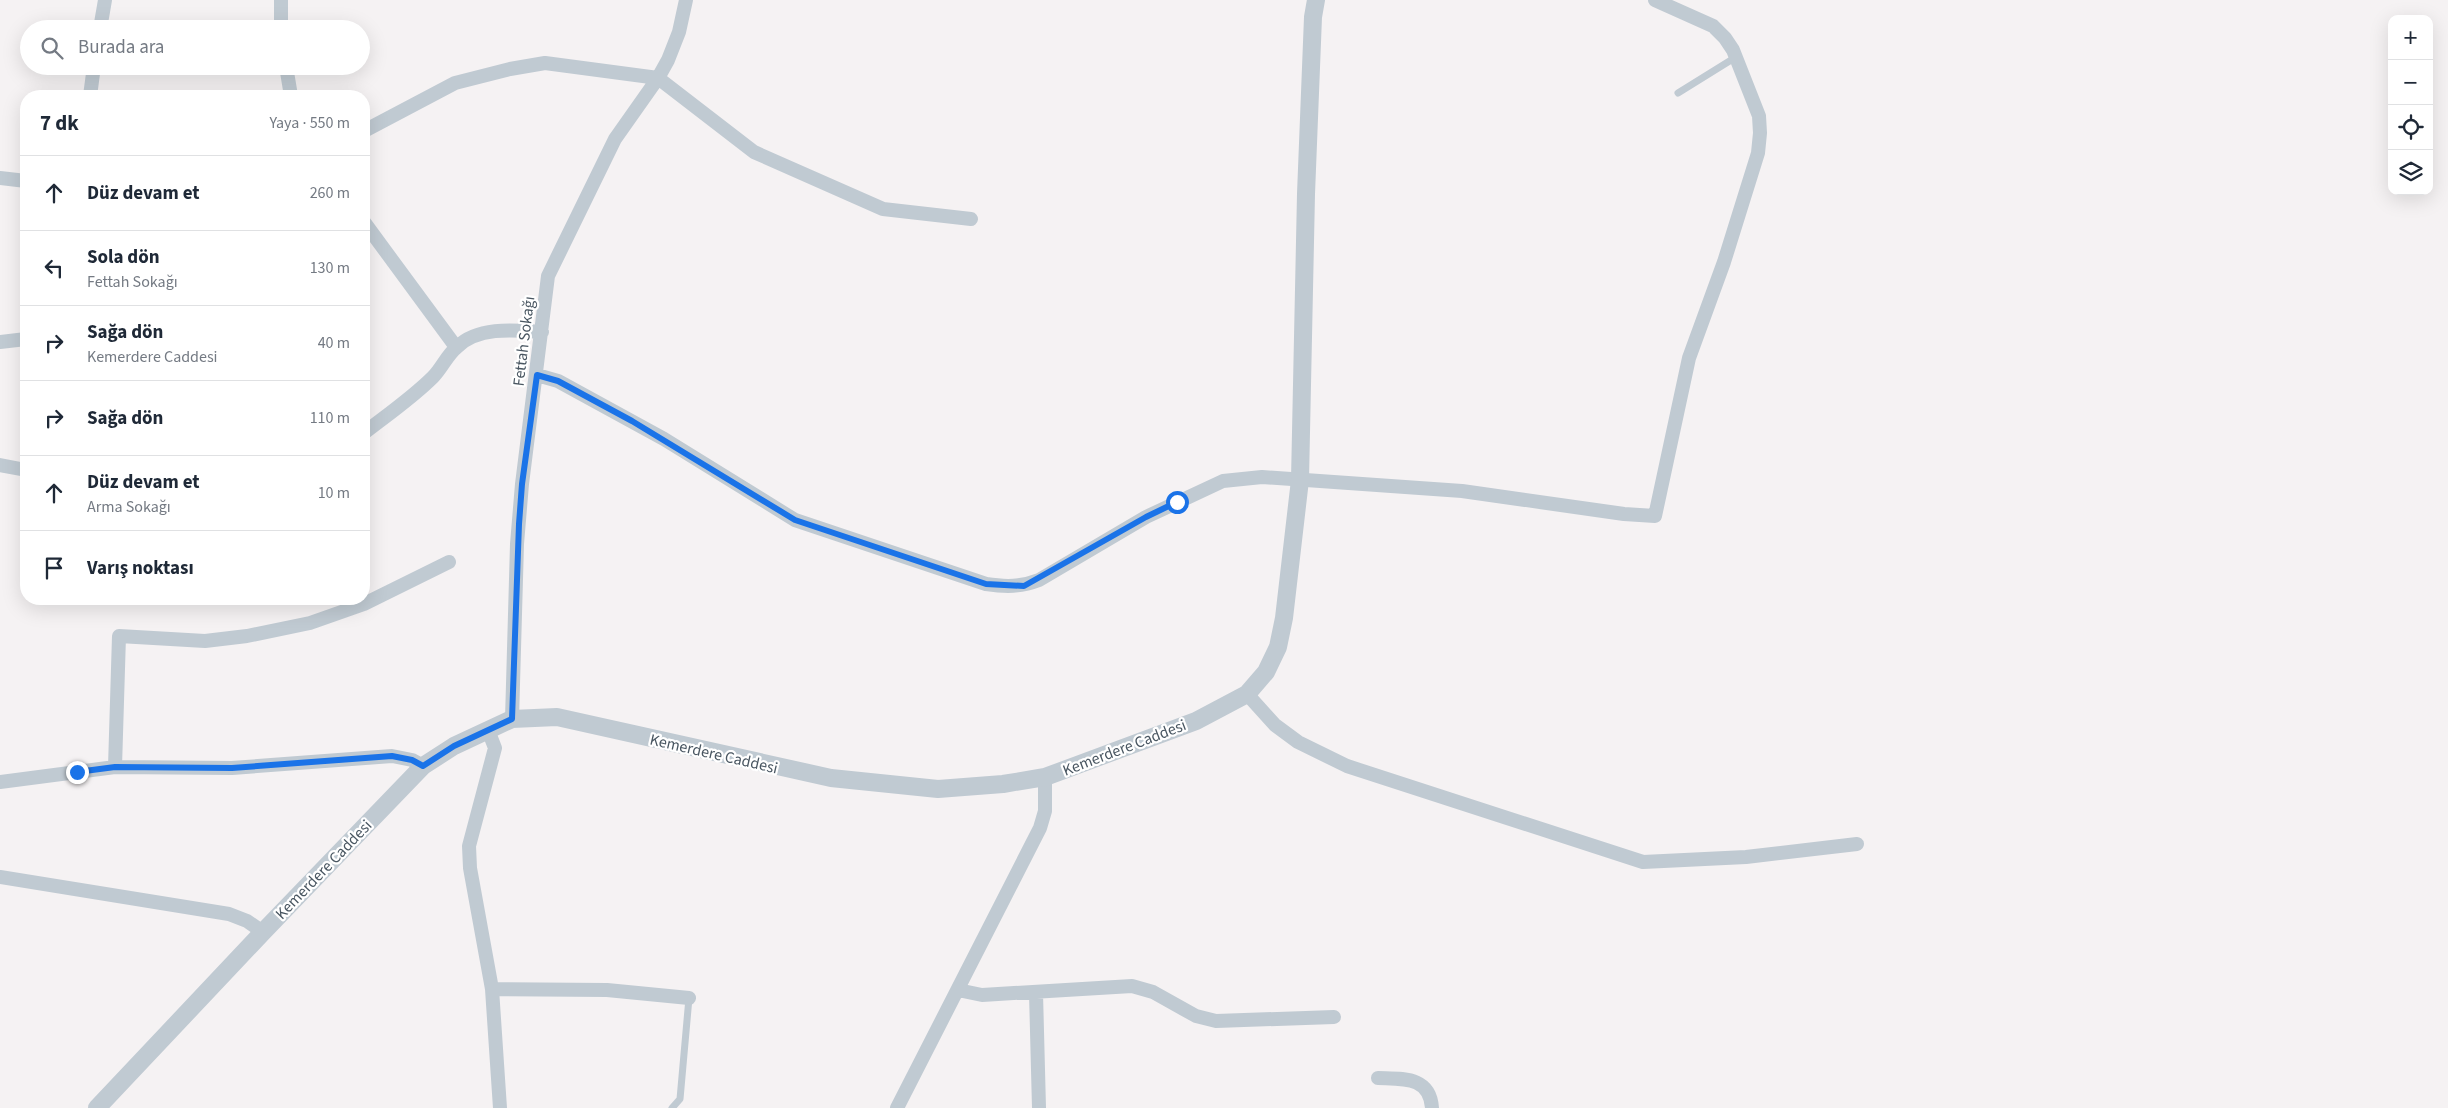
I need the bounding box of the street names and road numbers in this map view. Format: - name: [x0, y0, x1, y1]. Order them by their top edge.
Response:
- street label: Fettah Sokağı: [508, 295, 540, 387]
- street label: Kemerdere Caddesi: [1059, 714, 1189, 782]
- street label: Kemerdere Caddesi: [648, 729, 780, 779]
- street label: Kemerdere Caddesi: [270, 815, 377, 924]

